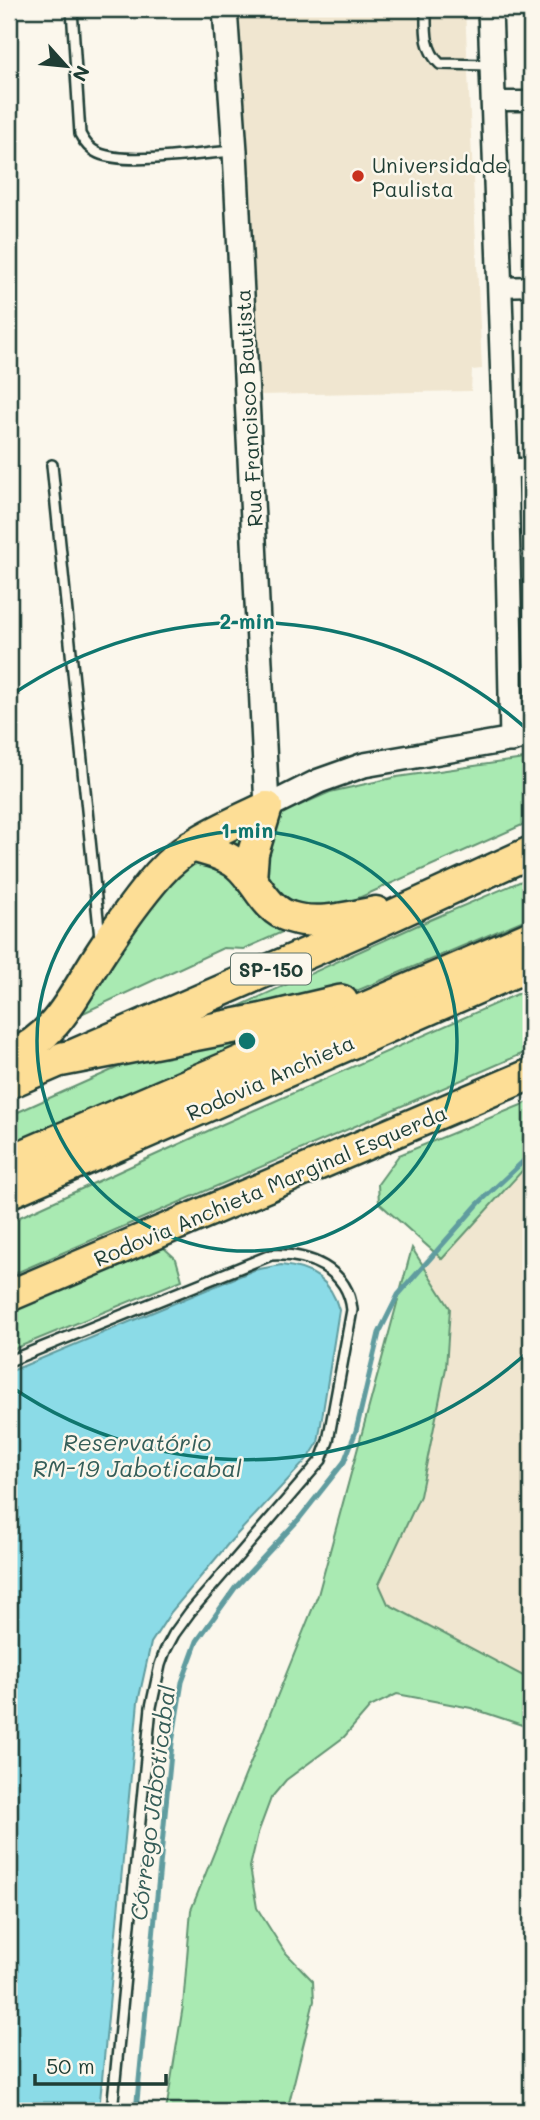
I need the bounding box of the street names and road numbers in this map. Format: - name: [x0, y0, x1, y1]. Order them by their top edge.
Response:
- street label: Rua Francisco Bautista: [228, 288, 268, 528]
- road number: SP-150: [231, 953, 311, 984]
- street label: Rodovia Anchieta: [182, 1028, 358, 1126]
- street label: Rodovia Anchieta Marginal Esquerda: [90, 1098, 450, 1272]

